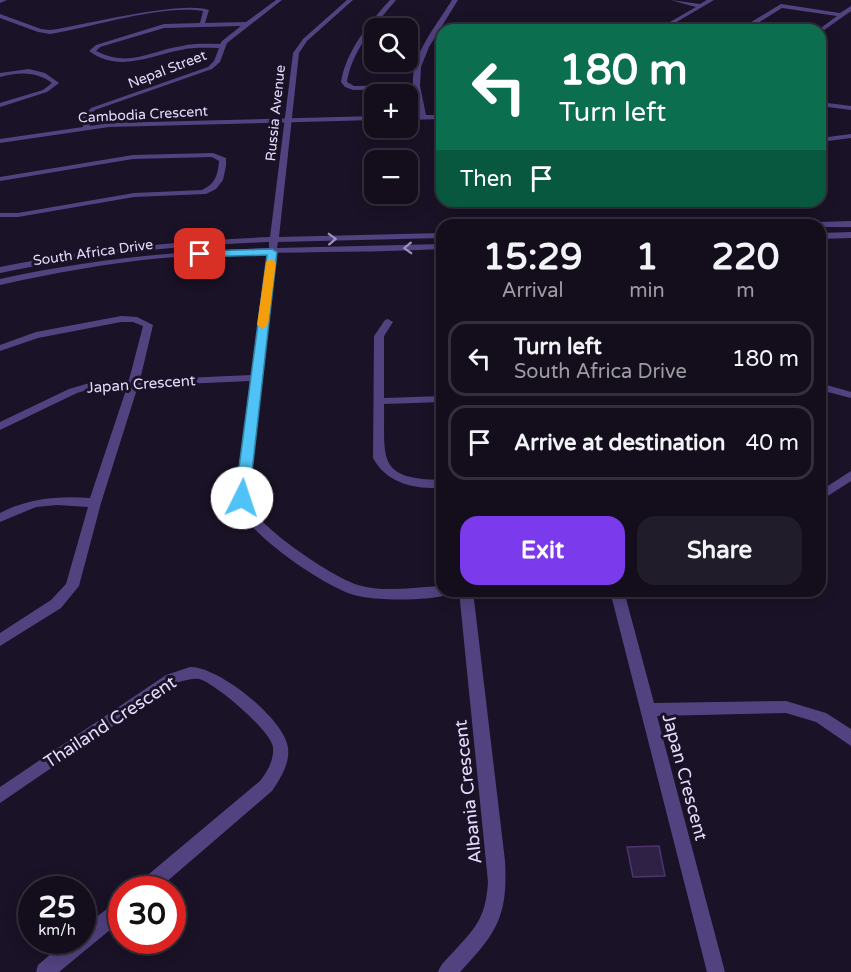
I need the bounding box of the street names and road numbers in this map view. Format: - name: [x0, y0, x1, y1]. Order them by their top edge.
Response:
- street label: Nepal Street: [125, 46, 209, 92]
- street label: Russia Avenue: [262, 64, 289, 162]
- street label: Cambodia Crescent: [78, 103, 209, 126]
- street label: South Africa Drive: [32, 236, 154, 269]
- street label: Japan Crescent: [86, 371, 196, 397]
- street label: Thailand Crescent: [40, 671, 180, 773]
- street label: Japan Crescent: [657, 711, 713, 843]
- street label: Albania Crescent: [449, 719, 487, 865]

